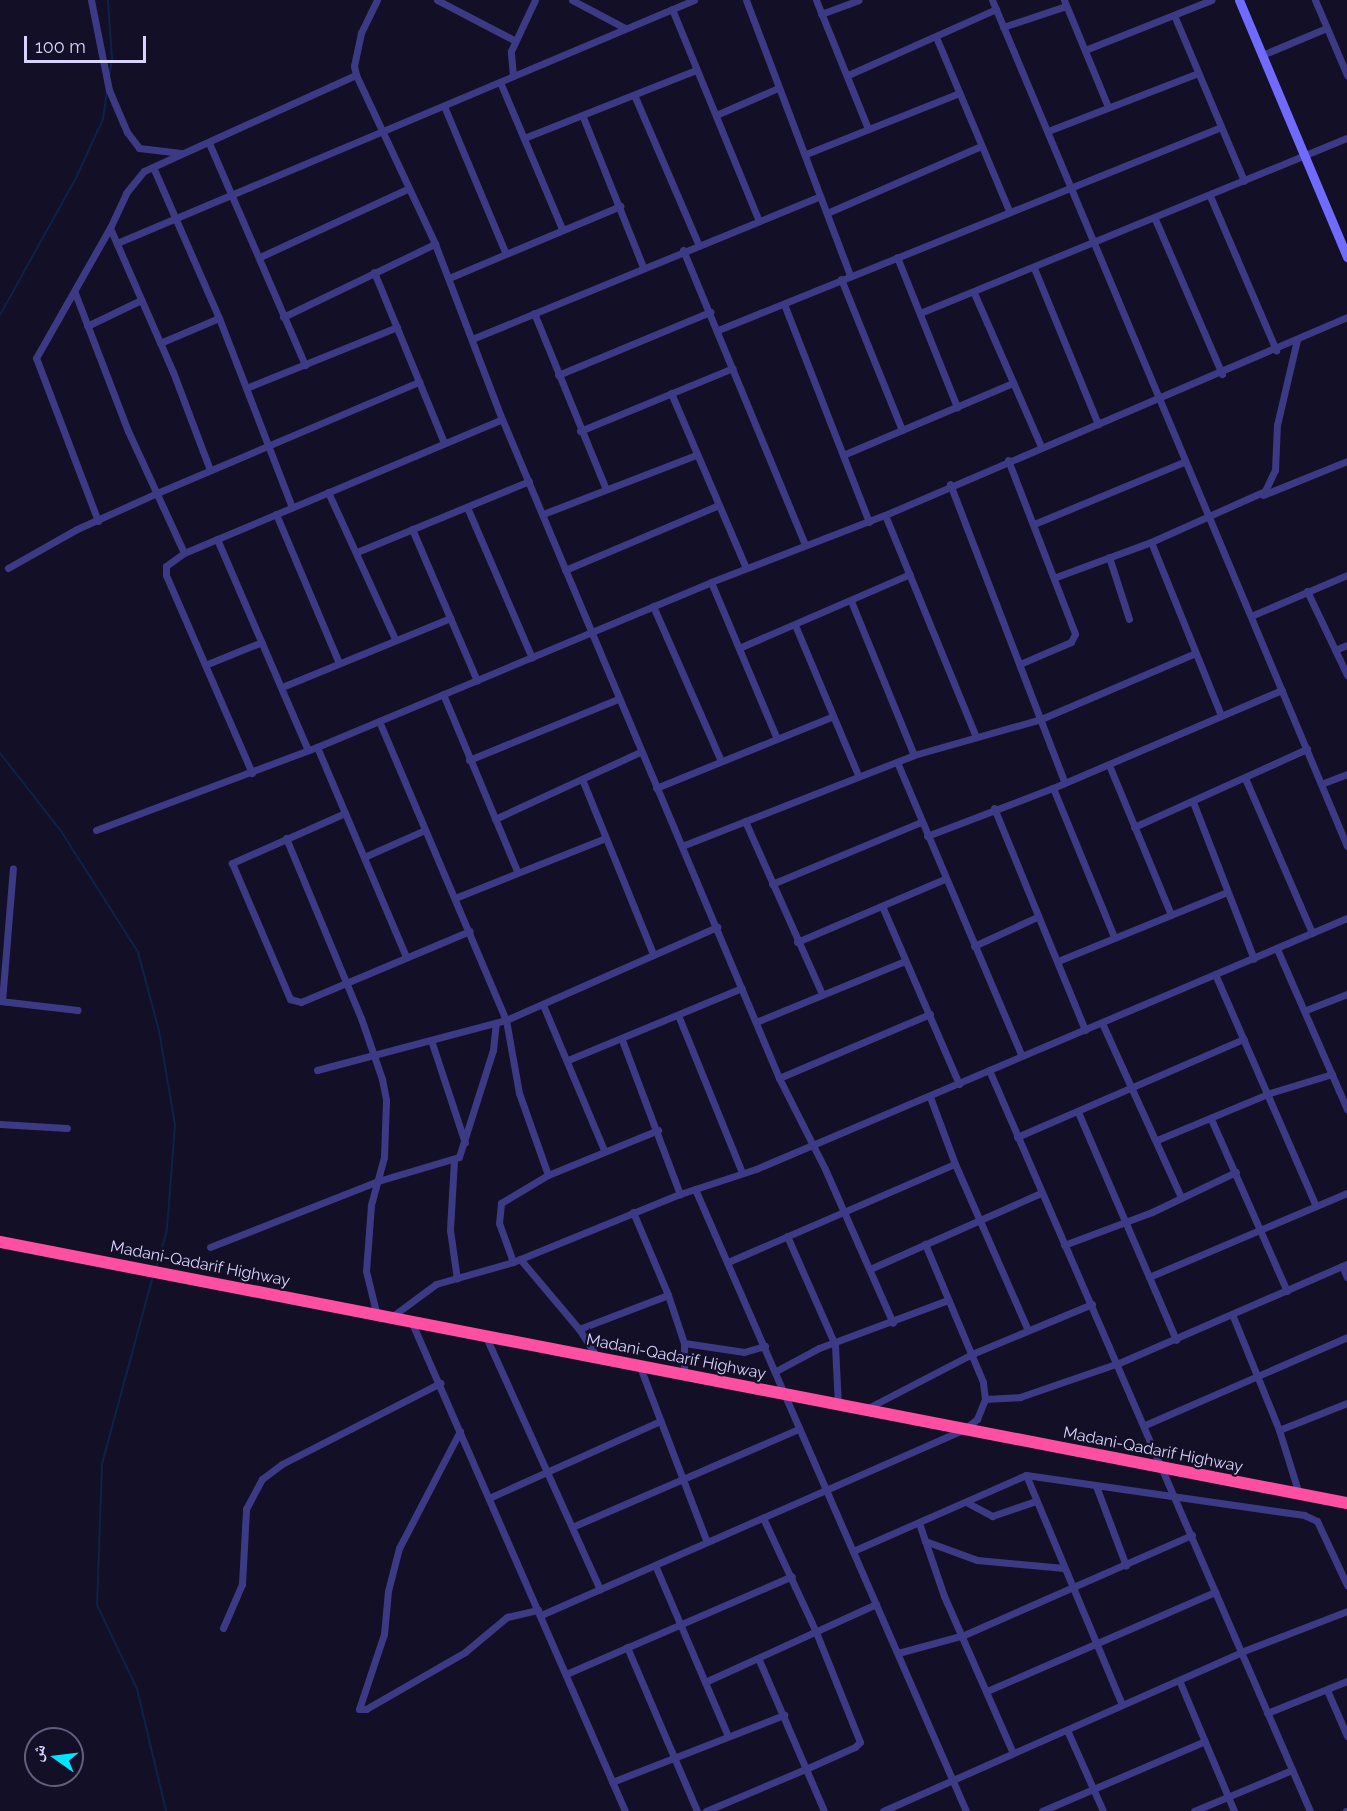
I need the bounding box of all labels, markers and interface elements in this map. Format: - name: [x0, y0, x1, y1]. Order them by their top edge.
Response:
- scale bar: [27, 24, 148, 62]
- text: 100 m: [35, 36, 86, 57]
- street label: Madani-Qadarif Highway: [108, 1237, 292, 1291]
- street label: Madani-Qadarif Highway: [584, 1330, 768, 1384]
- street label: Madani-Qadarif Highway: [1061, 1423, 1245, 1477]
- north arrow: [24, 1727, 84, 1787]
- text: ش: [27, 1742, 49, 1764]

